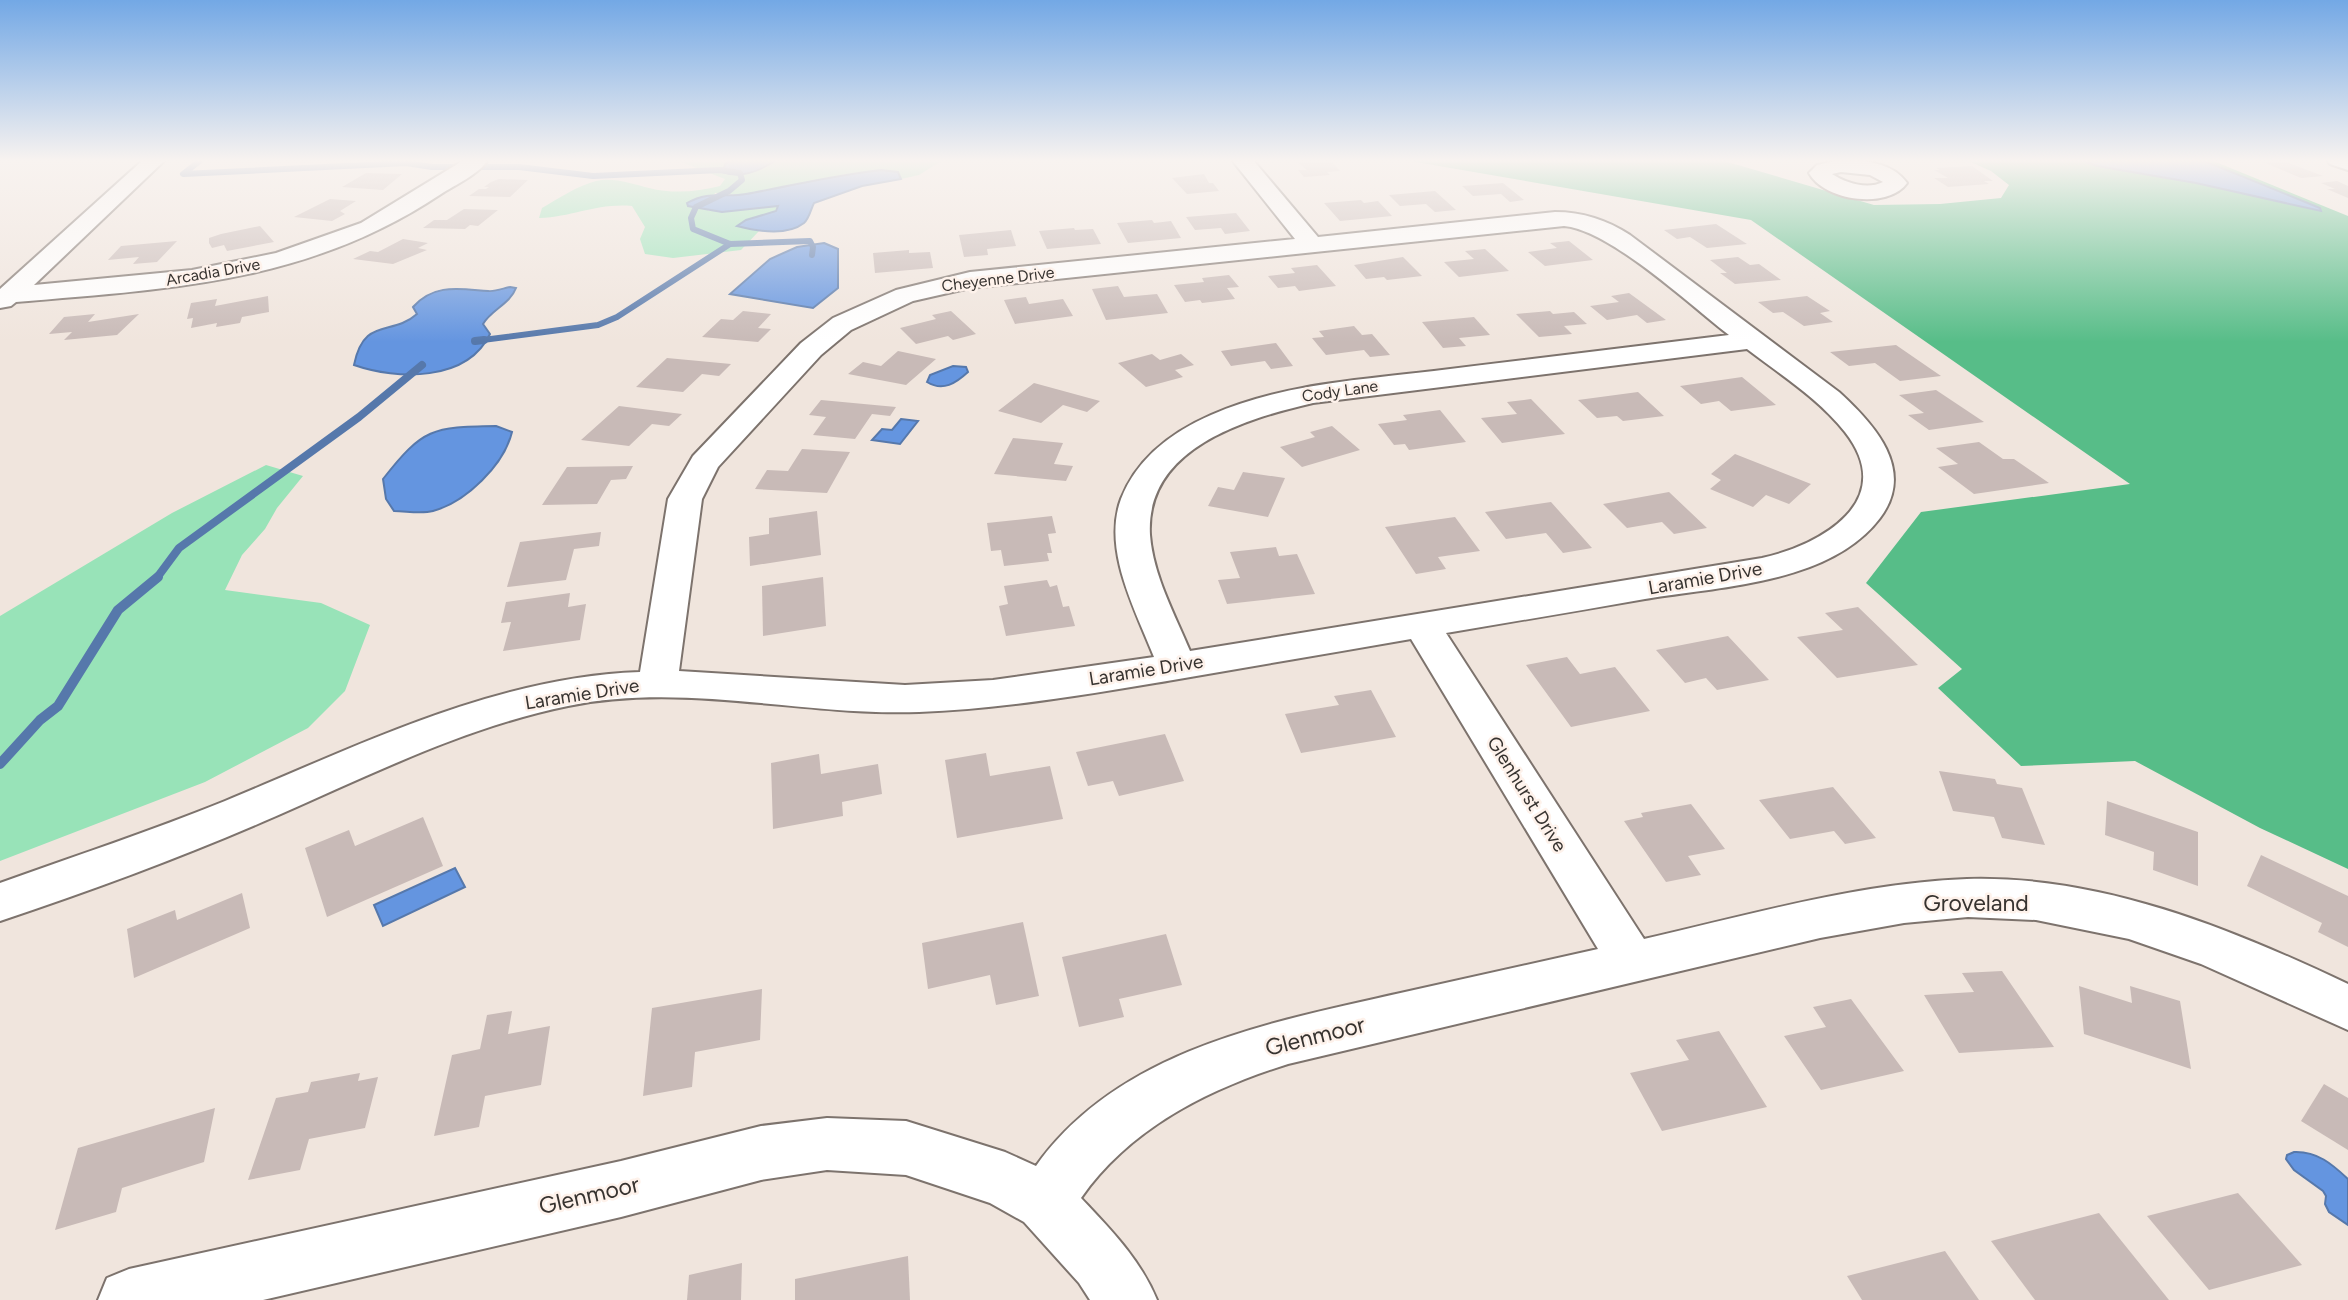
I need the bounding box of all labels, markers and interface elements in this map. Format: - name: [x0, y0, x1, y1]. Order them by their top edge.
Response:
- street label: Arcadia Drive: [164, 254, 262, 290]
- street label: Cheyenne Drive: [941, 263, 1056, 295]
- street label: Cody Lane: [1301, 376, 1380, 406]
- street label: Laramie Drive: [1646, 557, 1764, 599]
- street label: Laramie Drive: [1087, 650, 1205, 690]
- street label: Laramie Drive: [523, 674, 641, 714]
- street label: Glenhurst Drive: [1482, 732, 1572, 856]
- street label: Groveland: [1923, 889, 2029, 917]
- street label: Glenmoor: [1262, 1010, 1368, 1062]
- street label: Glenmoor: [536, 1170, 642, 1220]

